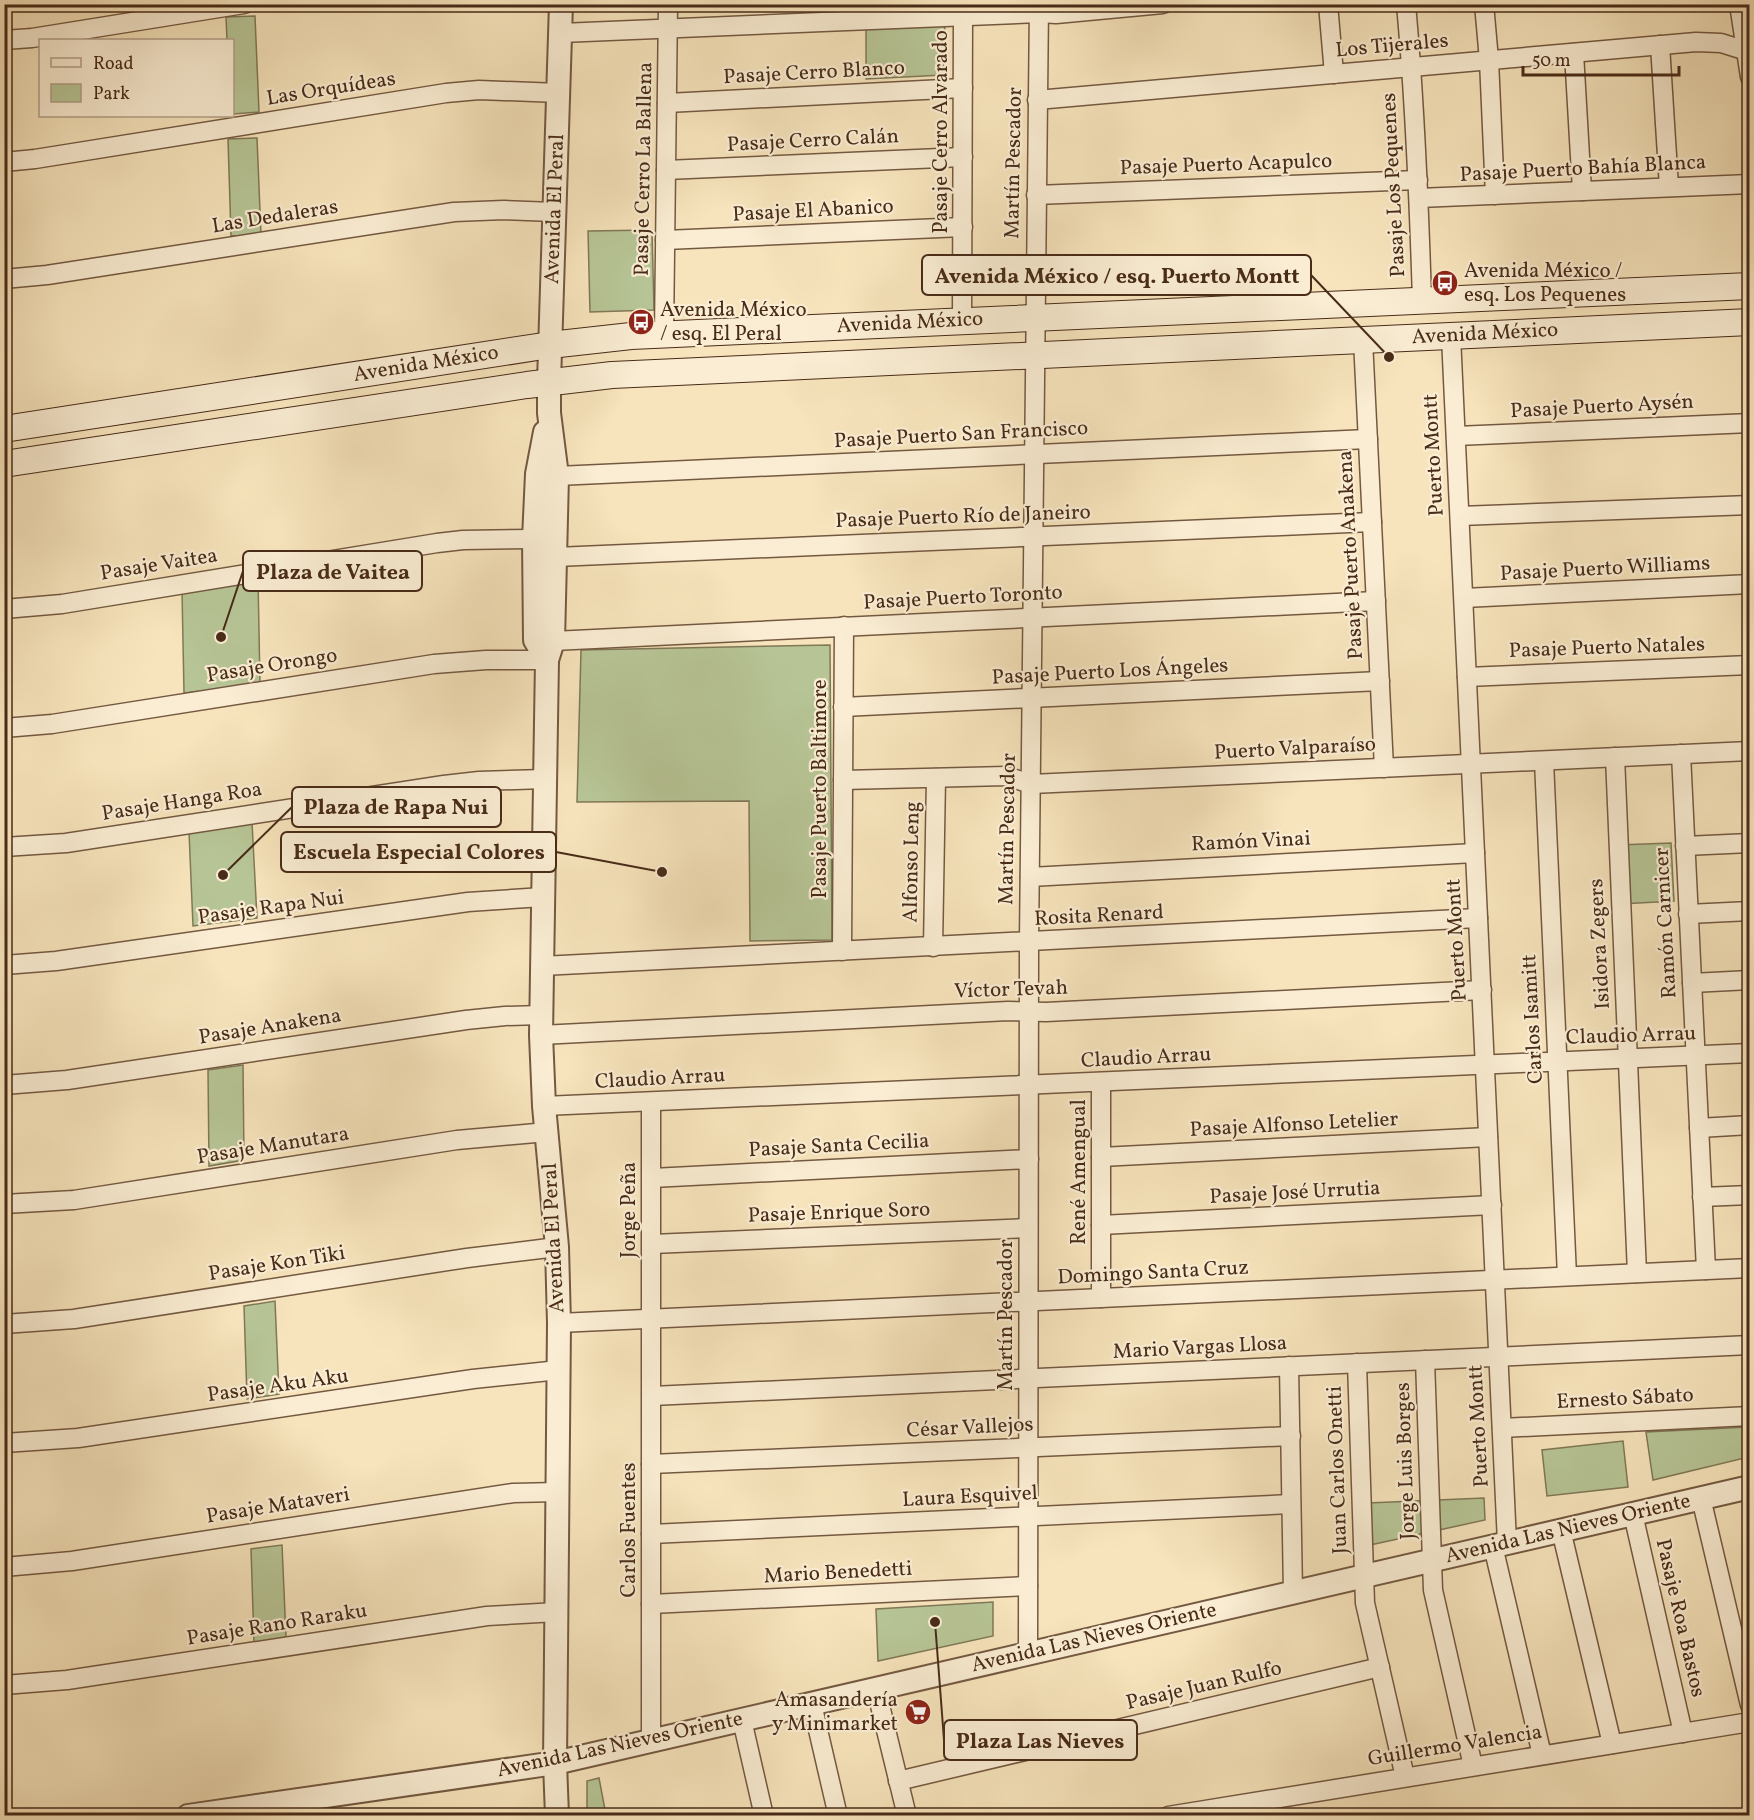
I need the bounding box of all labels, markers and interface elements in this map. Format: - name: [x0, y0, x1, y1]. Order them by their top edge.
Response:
- street label: Los Tijerales: [1334, 27, 1450, 65]
- street label: Pasaje Cerro Alvarado: [927, 30, 956, 234]
- legend: [39, 39, 234, 117]
- scale bar: [1523, 39, 1679, 77]
- text: 50 m: [1532, 49, 1571, 74]
- text: Road: [93, 52, 134, 77]
- street label: Pasaje Cerro Blanco: [722, 54, 906, 92]
- street label: Pasaje Cerro La Ballena: [628, 62, 660, 276]
- street label: Las Orquídeas: [264, 64, 398, 114]
- text: Park: [93, 82, 130, 107]
- street label: Martín Pescador: [998, 87, 1030, 239]
- street label: Pasaje Los Pequenes: [1375, 92, 1413, 278]
- street label: Pasaje Cerro Calán: [726, 122, 900, 160]
- street label: Avenida El Peral: [538, 133, 572, 285]
- street label: Pasaje Puerto Acapulco: [1119, 147, 1333, 183]
- street label: Pasaje Puerto Bahía Blanca: [1459, 148, 1707, 190]
- street label: Pasaje El Abanico: [732, 192, 894, 230]
- street label: Las Dedaleras: [210, 193, 340, 241]
- callout: Avenida México / esq. Puerto Montt: [922, 255, 1311, 295]
- place label: Avenida México / esq. Los Pequenes: [1464, 257, 1626, 310]
- text: Avenida México / esq. Puerto Montt: [935, 262, 1299, 293]
- bus stop icon: Avenida México / esq. Los Pequenes: [1430, 268, 1460, 298]
- place label: Avenida México / esq. El Peral: [660, 296, 807, 349]
- street label: Avenida México: [836, 305, 984, 341]
- bus stop icon: Avenida México / esq. El Peral: [626, 307, 656, 337]
- street label: Avenida México: [1411, 316, 1559, 352]
- street label: Avenida México: [351, 338, 501, 390]
- street label: Pasaje Puerto Aysén: [1509, 388, 1695, 426]
- street label: Puerto Montt: [1416, 393, 1452, 517]
- street label: Pasaje Puerto San Francisco: [833, 414, 1089, 456]
- street label: Pasaje Puerto Anakena: [1331, 450, 1371, 660]
- street label: Pasaje Puerto Río de Janeiro: [835, 498, 1091, 536]
- street label: Pasaje Vaitea: [98, 541, 220, 589]
- street label: Pasaje Puerto Williams: [1499, 549, 1711, 589]
- callout: Plaza de Vaitea: [243, 551, 422, 591]
- text: Plaza de Vaitea: [256, 558, 410, 589]
- street label: Pasaje Puerto Toronto: [863, 578, 1063, 618]
- street label: Pasaje Puerto Natales: [1508, 630, 1706, 666]
- street label: Pasaje Orongo: [205, 641, 339, 691]
- street label: Pasaje Puerto Los Ángeles: [991, 651, 1229, 693]
- street label: Pasaje Puerto Baltimore: [806, 679, 835, 899]
- street label: Puerto Valparaíso: [1213, 730, 1377, 768]
- street label: Martín Pescador: [992, 753, 1024, 905]
- street label: Pasaje Hanga Roa: [100, 775, 264, 829]
- callout: Plaza de Rapa Nui: [292, 787, 501, 827]
- text: Plaza de Rapa Nui: [303, 793, 489, 824]
- street label: Alfonso Leng: [896, 801, 928, 923]
- street label: Ramón Vinai: [1190, 824, 1312, 860]
- callout: Escuela Especial Colores: [281, 832, 556, 872]
- text: Escuela Especial Colores: [293, 838, 545, 869]
- street label: Ramón Carnicer: [1648, 847, 1684, 999]
- street label: Puerto Montt: [1439, 878, 1475, 1002]
- street label: Isidora Zegers: [1582, 878, 1618, 1010]
- street label: Pasaje Rapa Nui: [196, 883, 346, 933]
- street label: Rosita Renard: [1033, 898, 1165, 934]
- street label: Carlos Isamitt: [1515, 953, 1551, 1085]
- street label: Víctor Tevah: [953, 974, 1069, 1006]
- street label: Pasaje Anakena: [197, 1001, 343, 1053]
- street label: Claudio Arrau: [1565, 1019, 1697, 1053]
- street label: Claudio Arrau: [1080, 1040, 1212, 1076]
- street label: Claudio Arrau: [594, 1061, 726, 1097]
- street label: René Amengual: [1065, 1099, 1094, 1245]
- street label: Pasaje Alfonso Letelier: [1189, 1105, 1399, 1145]
- street label: Pasaje Manutara: [195, 1120, 351, 1172]
- street label: Pasaje Santa Cecilia: [748, 1127, 930, 1165]
- street label: Avenida El Peral: [536, 1162, 572, 1314]
- street label: Jorge Peña: [615, 1162, 644, 1258]
- street label: Pasaje José Urrutia: [1209, 1174, 1381, 1212]
- street label: Pasaje Enrique Soro: [747, 1195, 931, 1231]
- street label: Pasaje Kon Tiki: [206, 1239, 348, 1289]
- street label: Martín Pescador: [992, 1239, 1021, 1391]
- street label: Domingo Santa Cruz: [1057, 1254, 1249, 1292]
- street label: Mario Vargas Llosa: [1112, 1329, 1288, 1367]
- street label: Pasaje Aku Aku: [205, 1362, 351, 1410]
- street label: Puerto Montt: [1461, 1364, 1497, 1488]
- street label: Ernesto Sábato: [1556, 1381, 1694, 1417]
- street label: Jorge Luis Borges: [1389, 1382, 1423, 1540]
- street label: Juan Carlos Onetti: [1321, 1385, 1355, 1555]
- street label: César Vallejos: [906, 1410, 1034, 1446]
- street label: Carlos Fuentes: [615, 1462, 644, 1598]
- street label: Laura Esquivel: [901, 1479, 1039, 1515]
- street label: Pasaje Mataveri: [204, 1480, 352, 1532]
- street label: Avenida Las Nieves Oriente: [1443, 1487, 1694, 1571]
- street label: Pasaje Roa Bastos: [1648, 1536, 1712, 1700]
- street label: Mario Benedetti: [763, 1555, 913, 1591]
- street label: Pasaje Rano Raraku: [185, 1596, 369, 1654]
- street label: Avenida Las Nieves Oriente: [969, 1596, 1220, 1680]
- street label: Pasaje Juan Rulfo: [1123, 1654, 1285, 1718]
- place label: Amasandería y Minimarket: [772, 1686, 898, 1739]
- supermarket icon: Amasandería y Minimarket: [903, 1697, 933, 1727]
- street label: Avenida Las Nieves Oriente: [494, 1705, 746, 1785]
- street label: Guillermo Valencia: [1366, 1718, 1544, 1774]
- callout: Plaza Las Nieves: [944, 1720, 1137, 1760]
- text: Plaza Las Nieves: [956, 1727, 1124, 1758]

